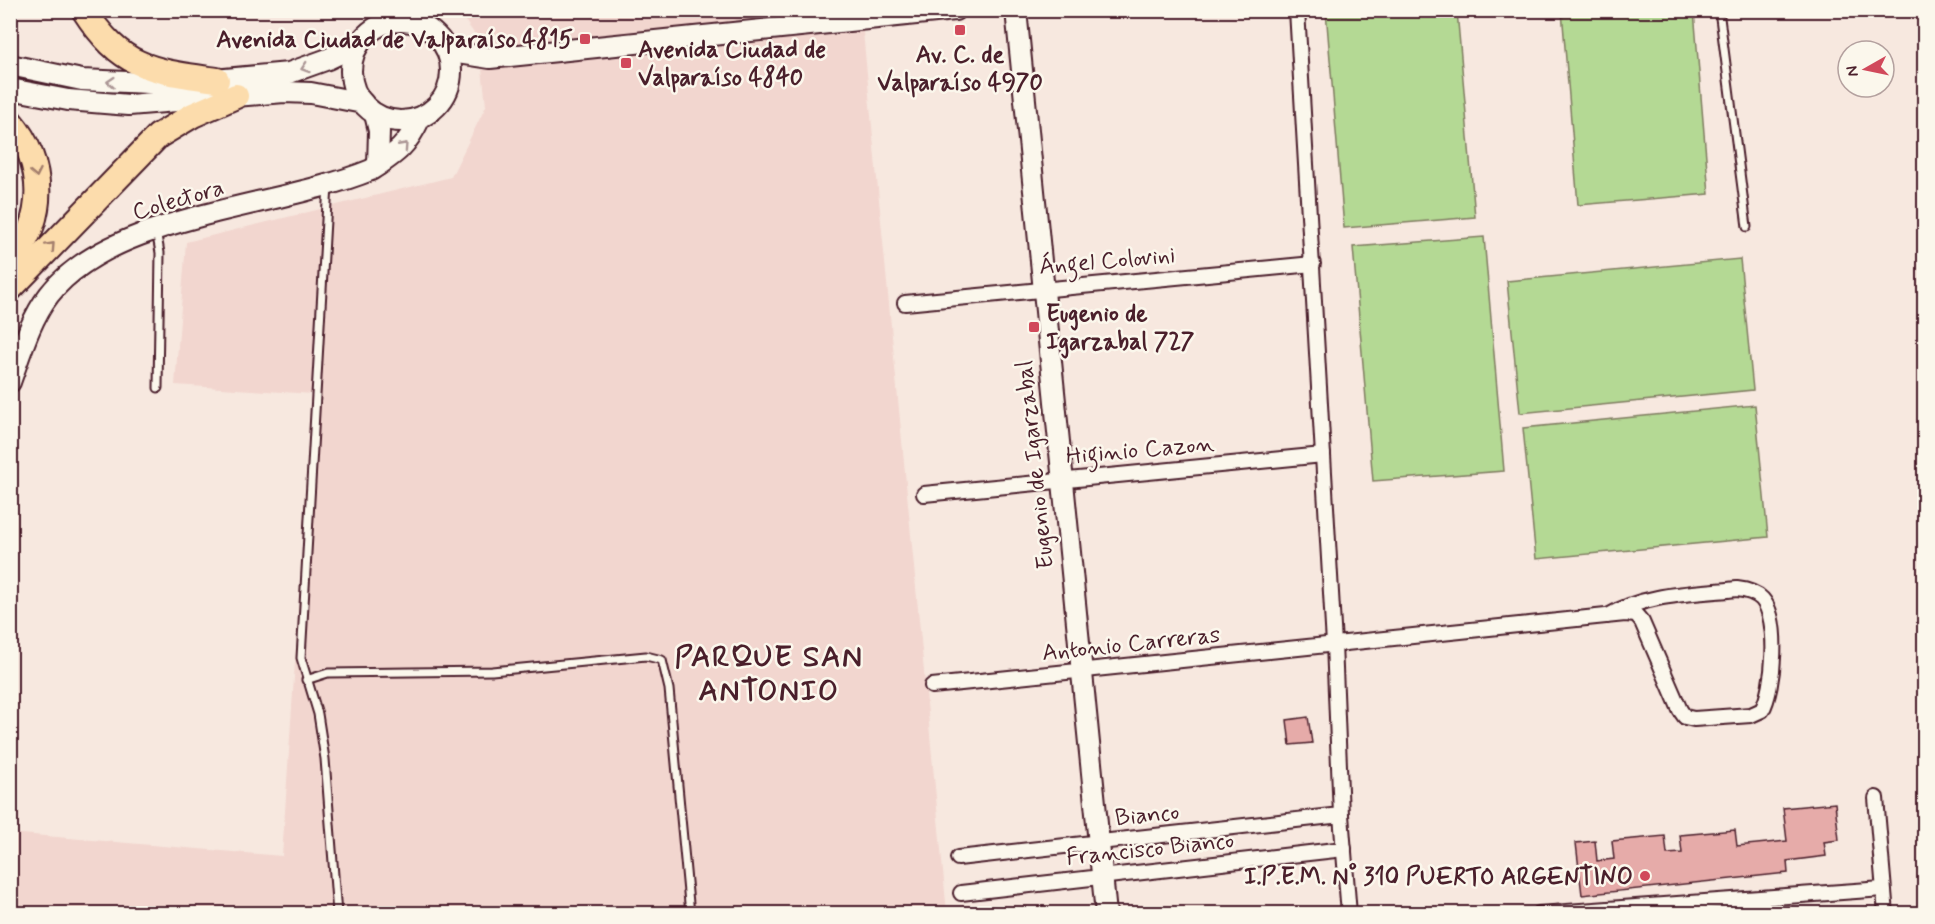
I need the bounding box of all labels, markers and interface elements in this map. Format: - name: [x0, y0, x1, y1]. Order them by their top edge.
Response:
- marker: Av. C. de Valparaíso 4970: [953, 23, 967, 37]
- place label: Avenida Ciudad de Valparaíso 4815: [216, 25, 573, 56]
- marker: Avenida Ciudad de Valparaíso 4815: [578, 32, 592, 46]
- place label: Avenida Ciudad de Valparaíso 4840: [638, 35, 826, 94]
- north arrow: [1836, 39, 1896, 99]
- place label: Av. C. de Valparaíso 4970: [877, 40, 1043, 99]
- marker: Avenida Ciudad de Valparaíso 4840: [619, 56, 633, 70]
- one-way arrow: [300, 60, 311, 73]
- text: N: [1841, 64, 1864, 78]
- one-way arrow: [107, 76, 116, 89]
- one-way arrow: [397, 142, 408, 152]
- one-way arrow: [29, 168, 42, 178]
- street label: Colectora: [129, 173, 228, 228]
- street label: Ángel Colovini: [1038, 239, 1177, 286]
- one-way arrow: [44, 243, 55, 253]
- place label: Eugenio de Igarzabal 727: [1046, 299, 1195, 359]
- marker: Eugenio de Igarzabal 727: [1027, 320, 1041, 334]
- street label: Eugenio de Igarzabal: [1009, 359, 1062, 571]
- street label: Higinio Cazon: [1065, 429, 1216, 475]
- street label: Antonio Carreras: [1040, 620, 1222, 669]
- district label: PARQUE SAN ANTONIO: [674, 638, 864, 711]
- street label: Bianco: [1113, 797, 1181, 834]
- street label: Francisco Bianco: [1065, 825, 1236, 874]
- place label: I.P.E.M. N° 310 PUERTO ARGENTINO: [1244, 862, 1633, 893]
- marker: I.P.E.M. N° 310 PUERTO ARGENTINO: [1638, 869, 1652, 883]

